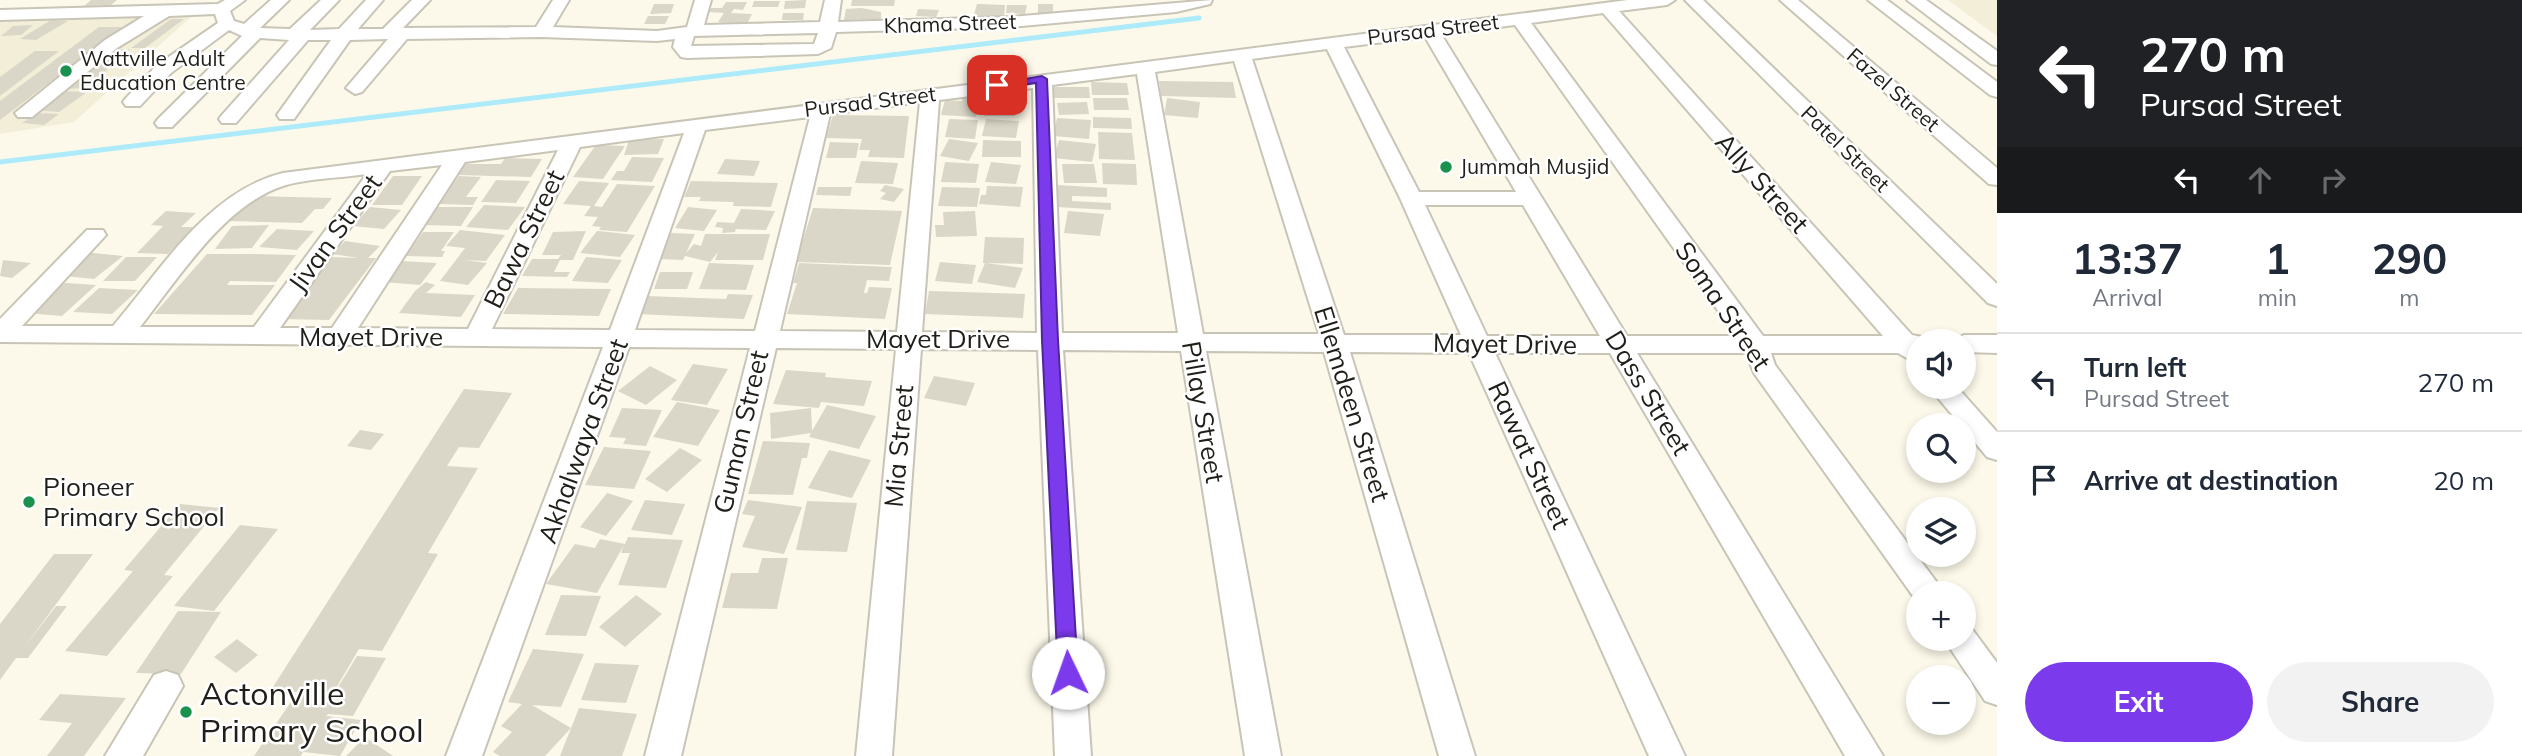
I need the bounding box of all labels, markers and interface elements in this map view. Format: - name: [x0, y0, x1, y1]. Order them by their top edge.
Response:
- street label: Khama Street: [883, 8, 1017, 38]
- street label: Pursad Street: [1366, 8, 1500, 50]
- text: 270 m: [2140, 23, 2286, 84]
- icon: left: [2025, 28, 2116, 119]
- street label: Fazel Street: [1842, 42, 1945, 137]
- place label: Wattville Adult Education Centre: [80, 45, 246, 95]
- pin: [967, 55, 1027, 115]
- marker: Wattville Adult Education Centre: [58, 63, 74, 79]
- icon: arrive: [978, 66, 1016, 104]
- street label: Pursad Street: [803, 80, 937, 122]
- text: Pursad Street: [2140, 84, 2342, 124]
- street label: Patel Street: [1796, 100, 1895, 197]
- street label: Ally Street: [1709, 126, 1816, 240]
- place label: Jummah Musjid: [1460, 153, 1609, 179]
- marker: Jummah Musjid: [1438, 159, 1454, 175]
- icon: left: [2168, 161, 2206, 199]
- icon: ahead: [2241, 161, 2279, 199]
- icon: right: [2314, 161, 2352, 199]
- street label: Bawa Street: [476, 164, 571, 313]
- street label: Jivan Street: [281, 167, 388, 298]
- text: 13:37: [2072, 232, 2183, 285]
- text: 1: [2265, 232, 2290, 285]
- text: 290: [2372, 232, 2447, 285]
- street label: Soma Street: [1668, 235, 1779, 376]
- text: Arrival: [2092, 283, 2163, 312]
- text: min: [2258, 283, 2297, 312]
- text: m: [2399, 283, 2420, 312]
- street label: Ellemdeen Street: [1307, 302, 1398, 505]
- street label: Mayet Drive: [299, 320, 443, 353]
- street label: Mayet Drive: [866, 322, 1010, 355]
- street label: Dass Street: [1598, 324, 1698, 461]
- street label: Mayet Drive: [1433, 326, 1577, 361]
- map controls: [1906, 329, 1976, 735]
- button: sound: [1906, 329, 1976, 399]
- street label: Akhalwaya Street: [530, 334, 635, 548]
- street label: Pillay Street: [1175, 338, 1232, 485]
- street label: Guman Street: [706, 347, 775, 517]
- text: Turn left: [2084, 351, 2186, 384]
- icon: left: [2025, 363, 2063, 401]
- text: 270 m: [2418, 366, 2494, 399]
- street label: Rawat Street: [1481, 376, 1578, 534]
- street label: Mia Street: [877, 383, 920, 509]
- text: Pursad Street: [2084, 384, 2229, 413]
- button: search: [1906, 413, 1976, 483]
- icon: arrive: [2025, 461, 2063, 499]
- text: Arrive at destination: [2084, 464, 2339, 497]
- text: 20 m: [2433, 464, 2494, 497]
- place label: Pioneer Primary School: [43, 470, 225, 533]
- marker: Pioneer Primary School: [21, 494, 37, 510]
- button: layers: [1906, 497, 1976, 567]
- button: +: [1906, 581, 1976, 651]
- position arrow: [1031, 636, 1105, 710]
- button: Exit: [2025, 662, 2253, 742]
- button: Share: [2267, 662, 2494, 742]
- button: −: [1906, 665, 1976, 735]
- place label: Actonville Primary School: [200, 673, 424, 750]
- marker: Actonville Primary School: [178, 704, 194, 720]

